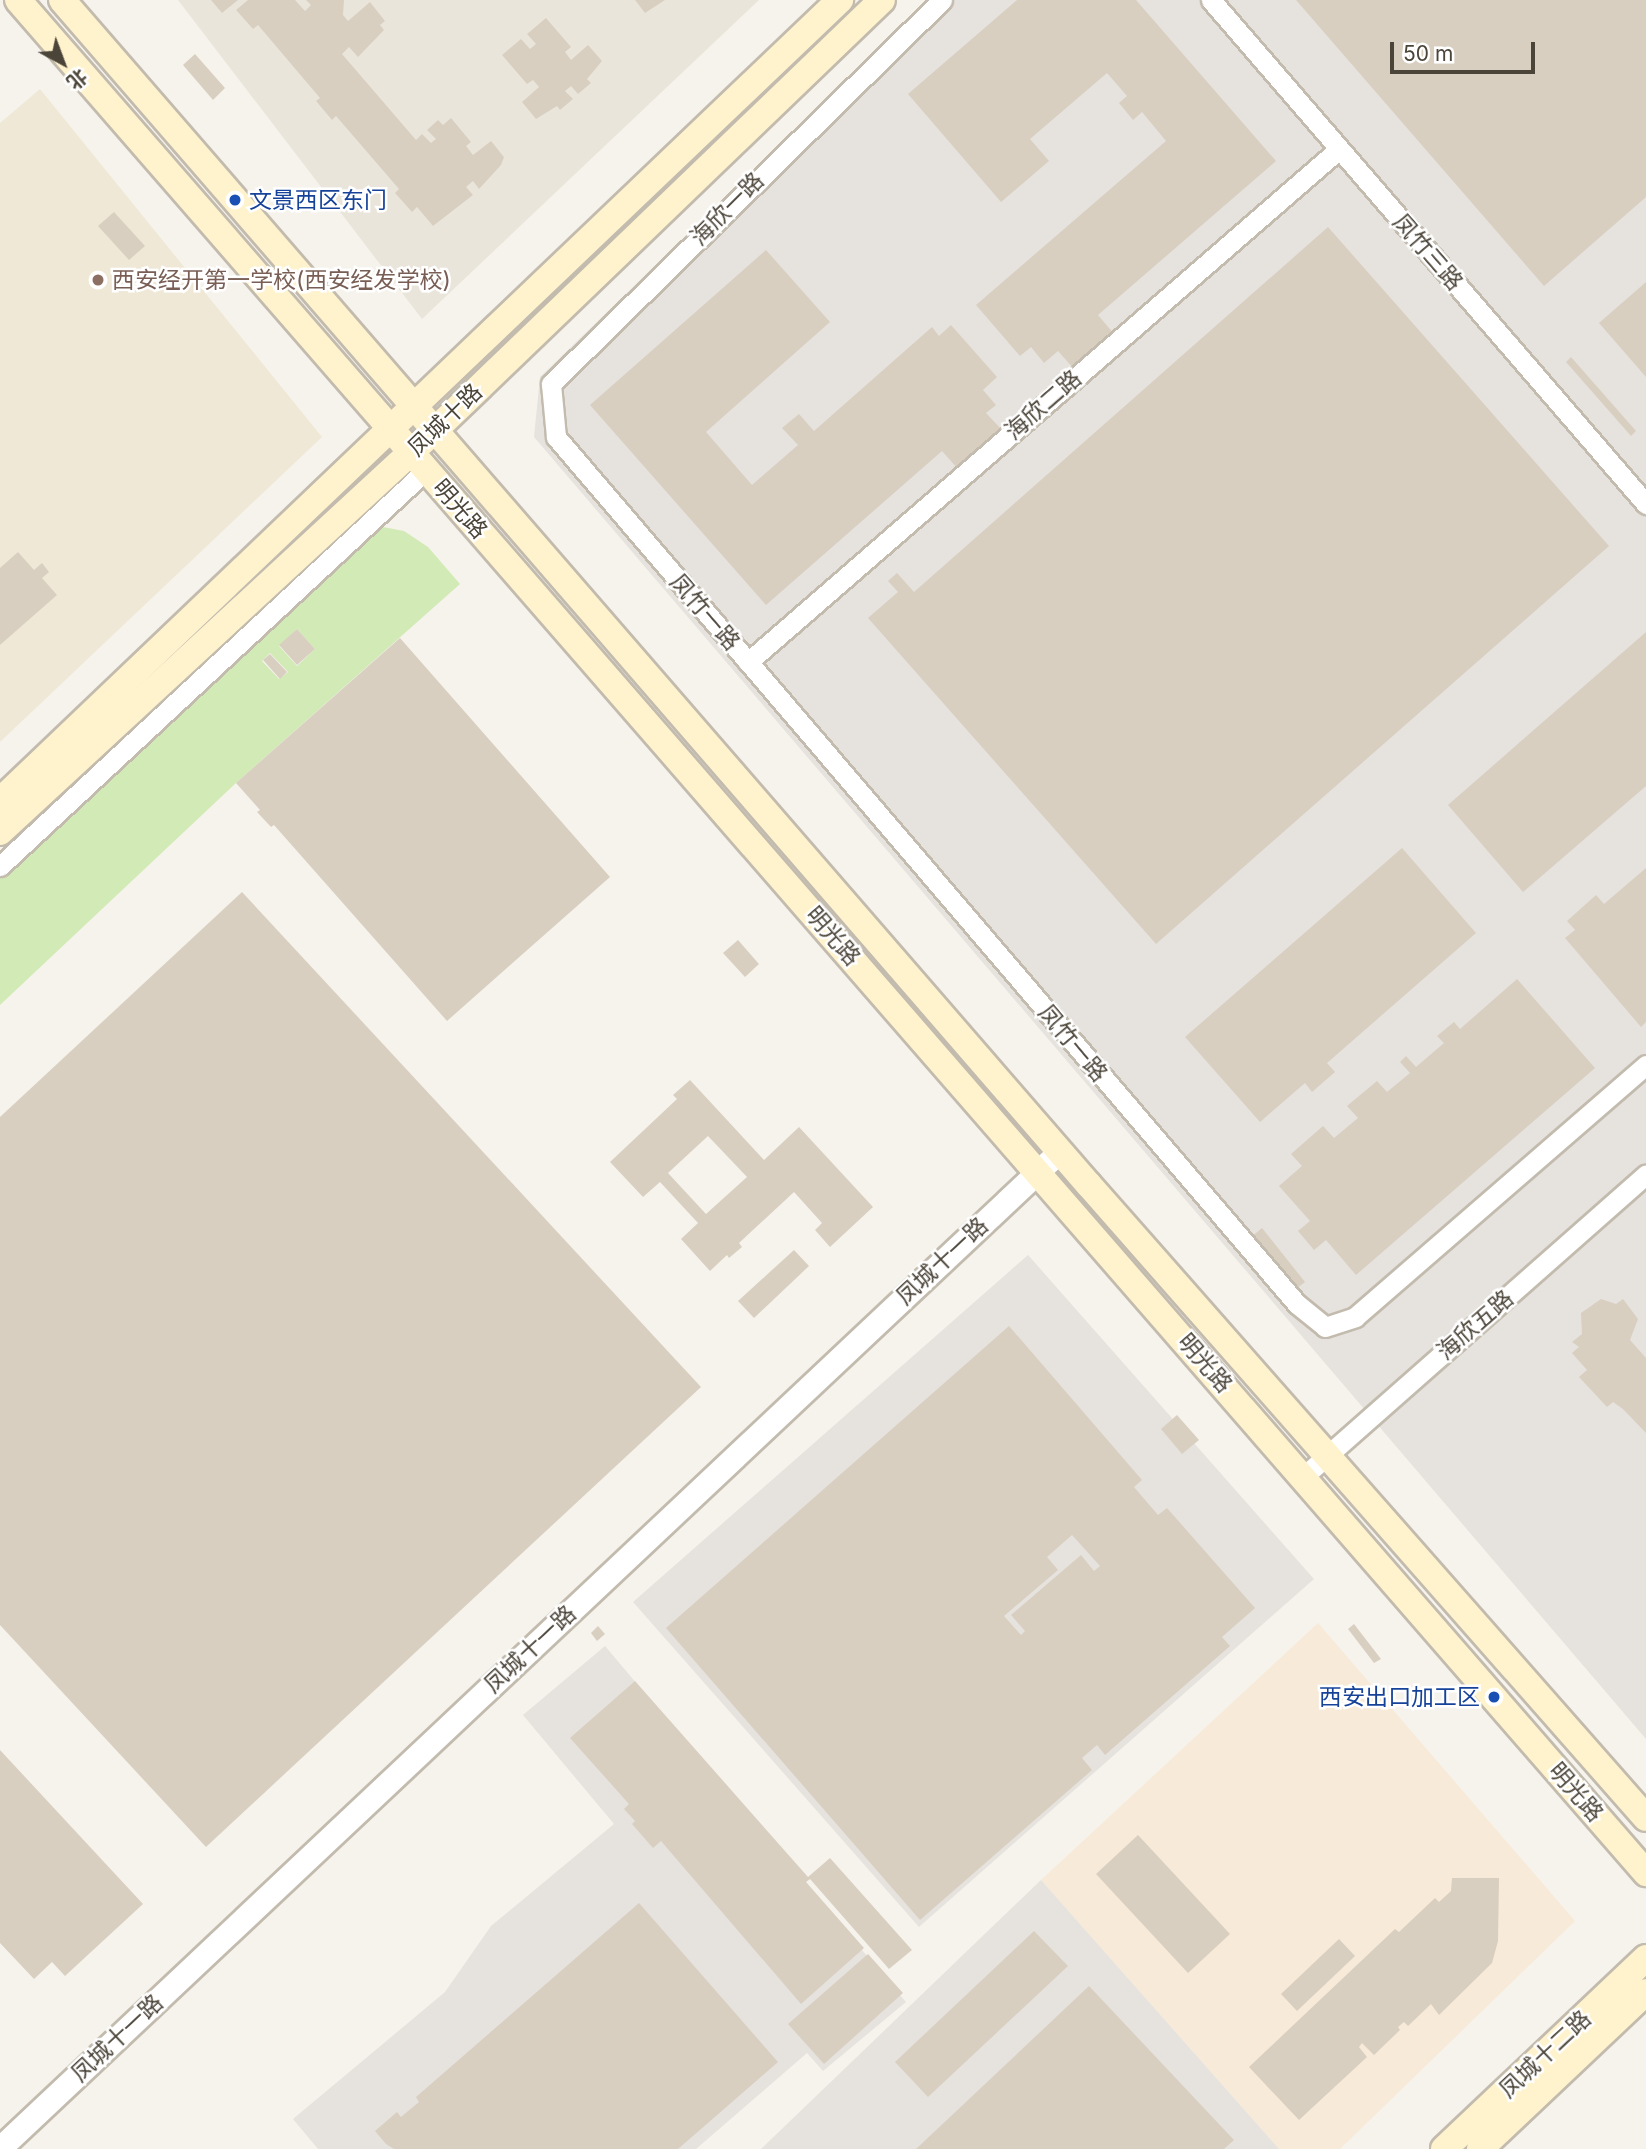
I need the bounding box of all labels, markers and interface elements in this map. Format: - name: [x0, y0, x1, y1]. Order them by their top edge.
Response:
- north arrow: [28, 28, 98, 98]
- scale bar: [1394, 28, 1539, 72]
- text: 50 m: [1403, 41, 1453, 66]
- text: 北: [62, 64, 92, 94]
- street label: 海欣一路: [685, 167, 769, 251]
- place label: 文景西区东门: [249, 186, 387, 214]
- marker: 文景西区东门: [227, 192, 243, 208]
- street label: 凤竹三路: [1387, 208, 1469, 296]
- place label: 西安经开第一学校(西安经发学校): [112, 266, 451, 294]
- marker: 西安经开第一学校(西安经发学校): [90, 272, 106, 288]
- street label: 海欣二路: [999, 364, 1087, 446]
- street label: 凤城十路: [402, 378, 488, 462]
- street label: 明光路: [427, 474, 493, 544]
- street label: 凤竹一路: [664, 568, 746, 656]
- street label: 明光路: [800, 901, 866, 971]
- street label: 凤竹一路: [1033, 999, 1113, 1087]
- street label: 凤城十一路: [891, 1212, 993, 1310]
- street label: 海欣五路: [1431, 1284, 1519, 1366]
- street label: 明光路: [1172, 1328, 1238, 1398]
- street label: 凤城十一路: [479, 1600, 581, 1698]
- place label: 西安出口加工区: [1319, 1683, 1480, 1711]
- marker: 西安出口加工区: [1486, 1689, 1502, 1705]
- street label: 明光路: [1543, 1757, 1609, 1827]
- street label: 凤城十一路: [66, 1989, 168, 2087]
- street label: 凤城十二路: [1494, 2005, 1596, 2103]

